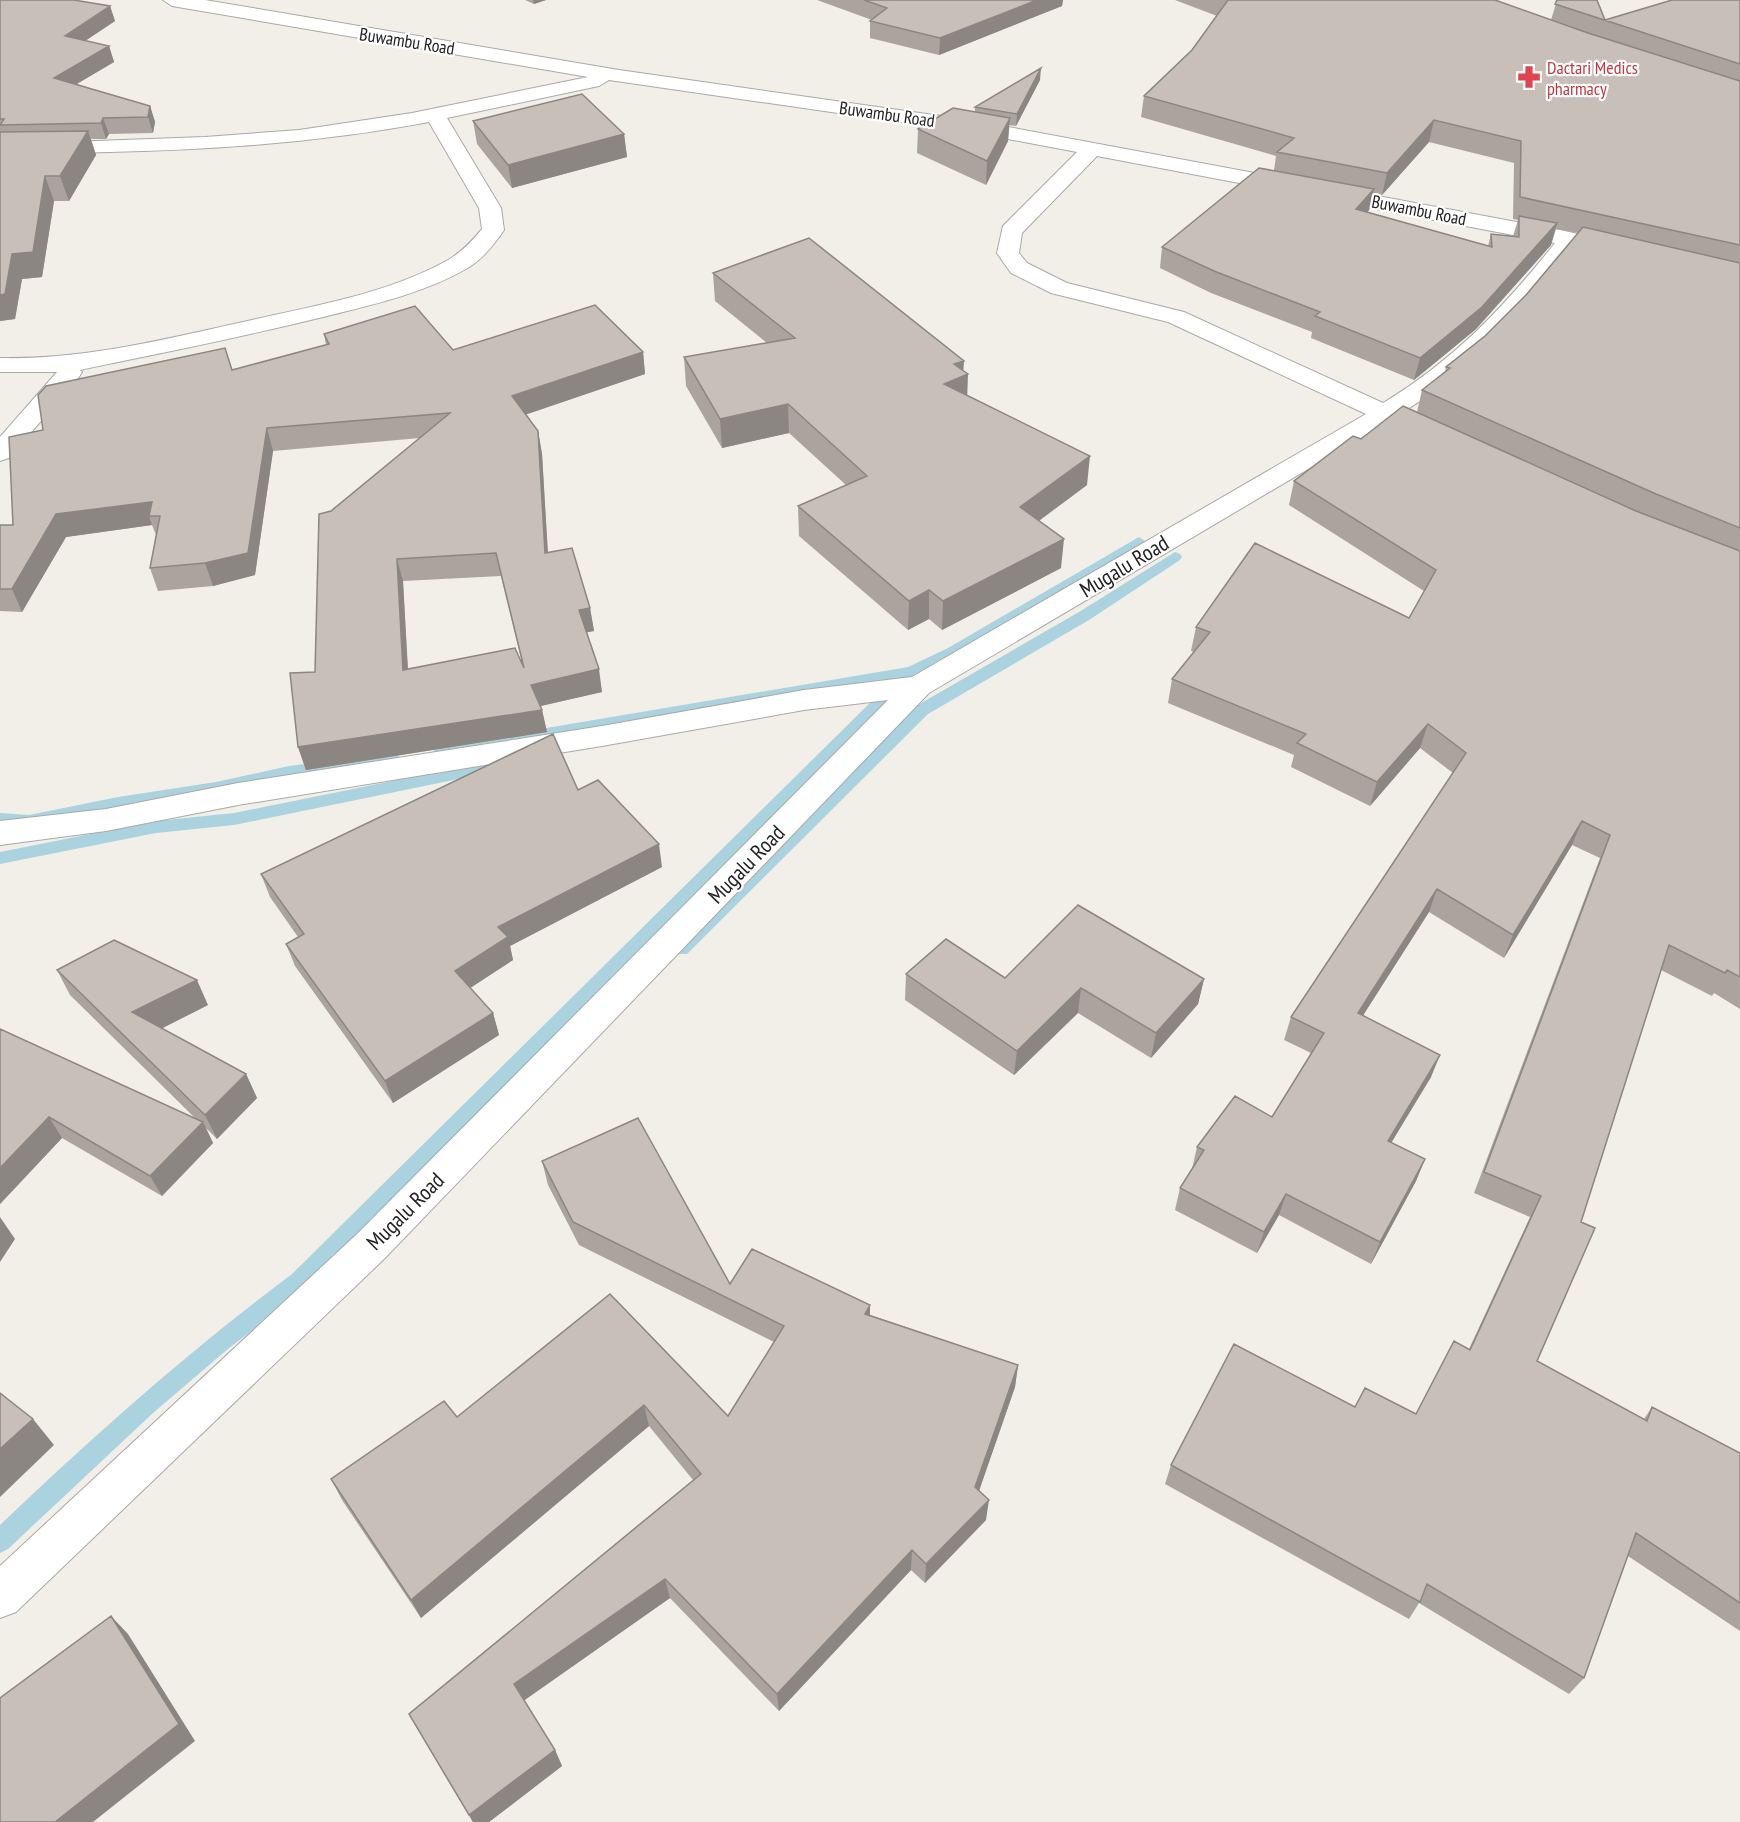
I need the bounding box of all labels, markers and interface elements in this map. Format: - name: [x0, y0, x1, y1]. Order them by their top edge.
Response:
- street label: Buwambu Road: [358, 22, 456, 60]
- place label: Dactari Medics pharmacy: [1547, 56, 1638, 100]
- pharmacy icon: Dactari Medics pharmacy: [1516, 64, 1542, 90]
- street label: Buwambu Road: [838, 96, 936, 132]
- street label: Buwambu Road: [1370, 190, 1468, 230]
- street label: Mugalu Road: [1074, 529, 1174, 603]
- street label: Mugalu Road: [702, 819, 790, 909]
- street label: Mugalu Road: [360, 1166, 450, 1256]

